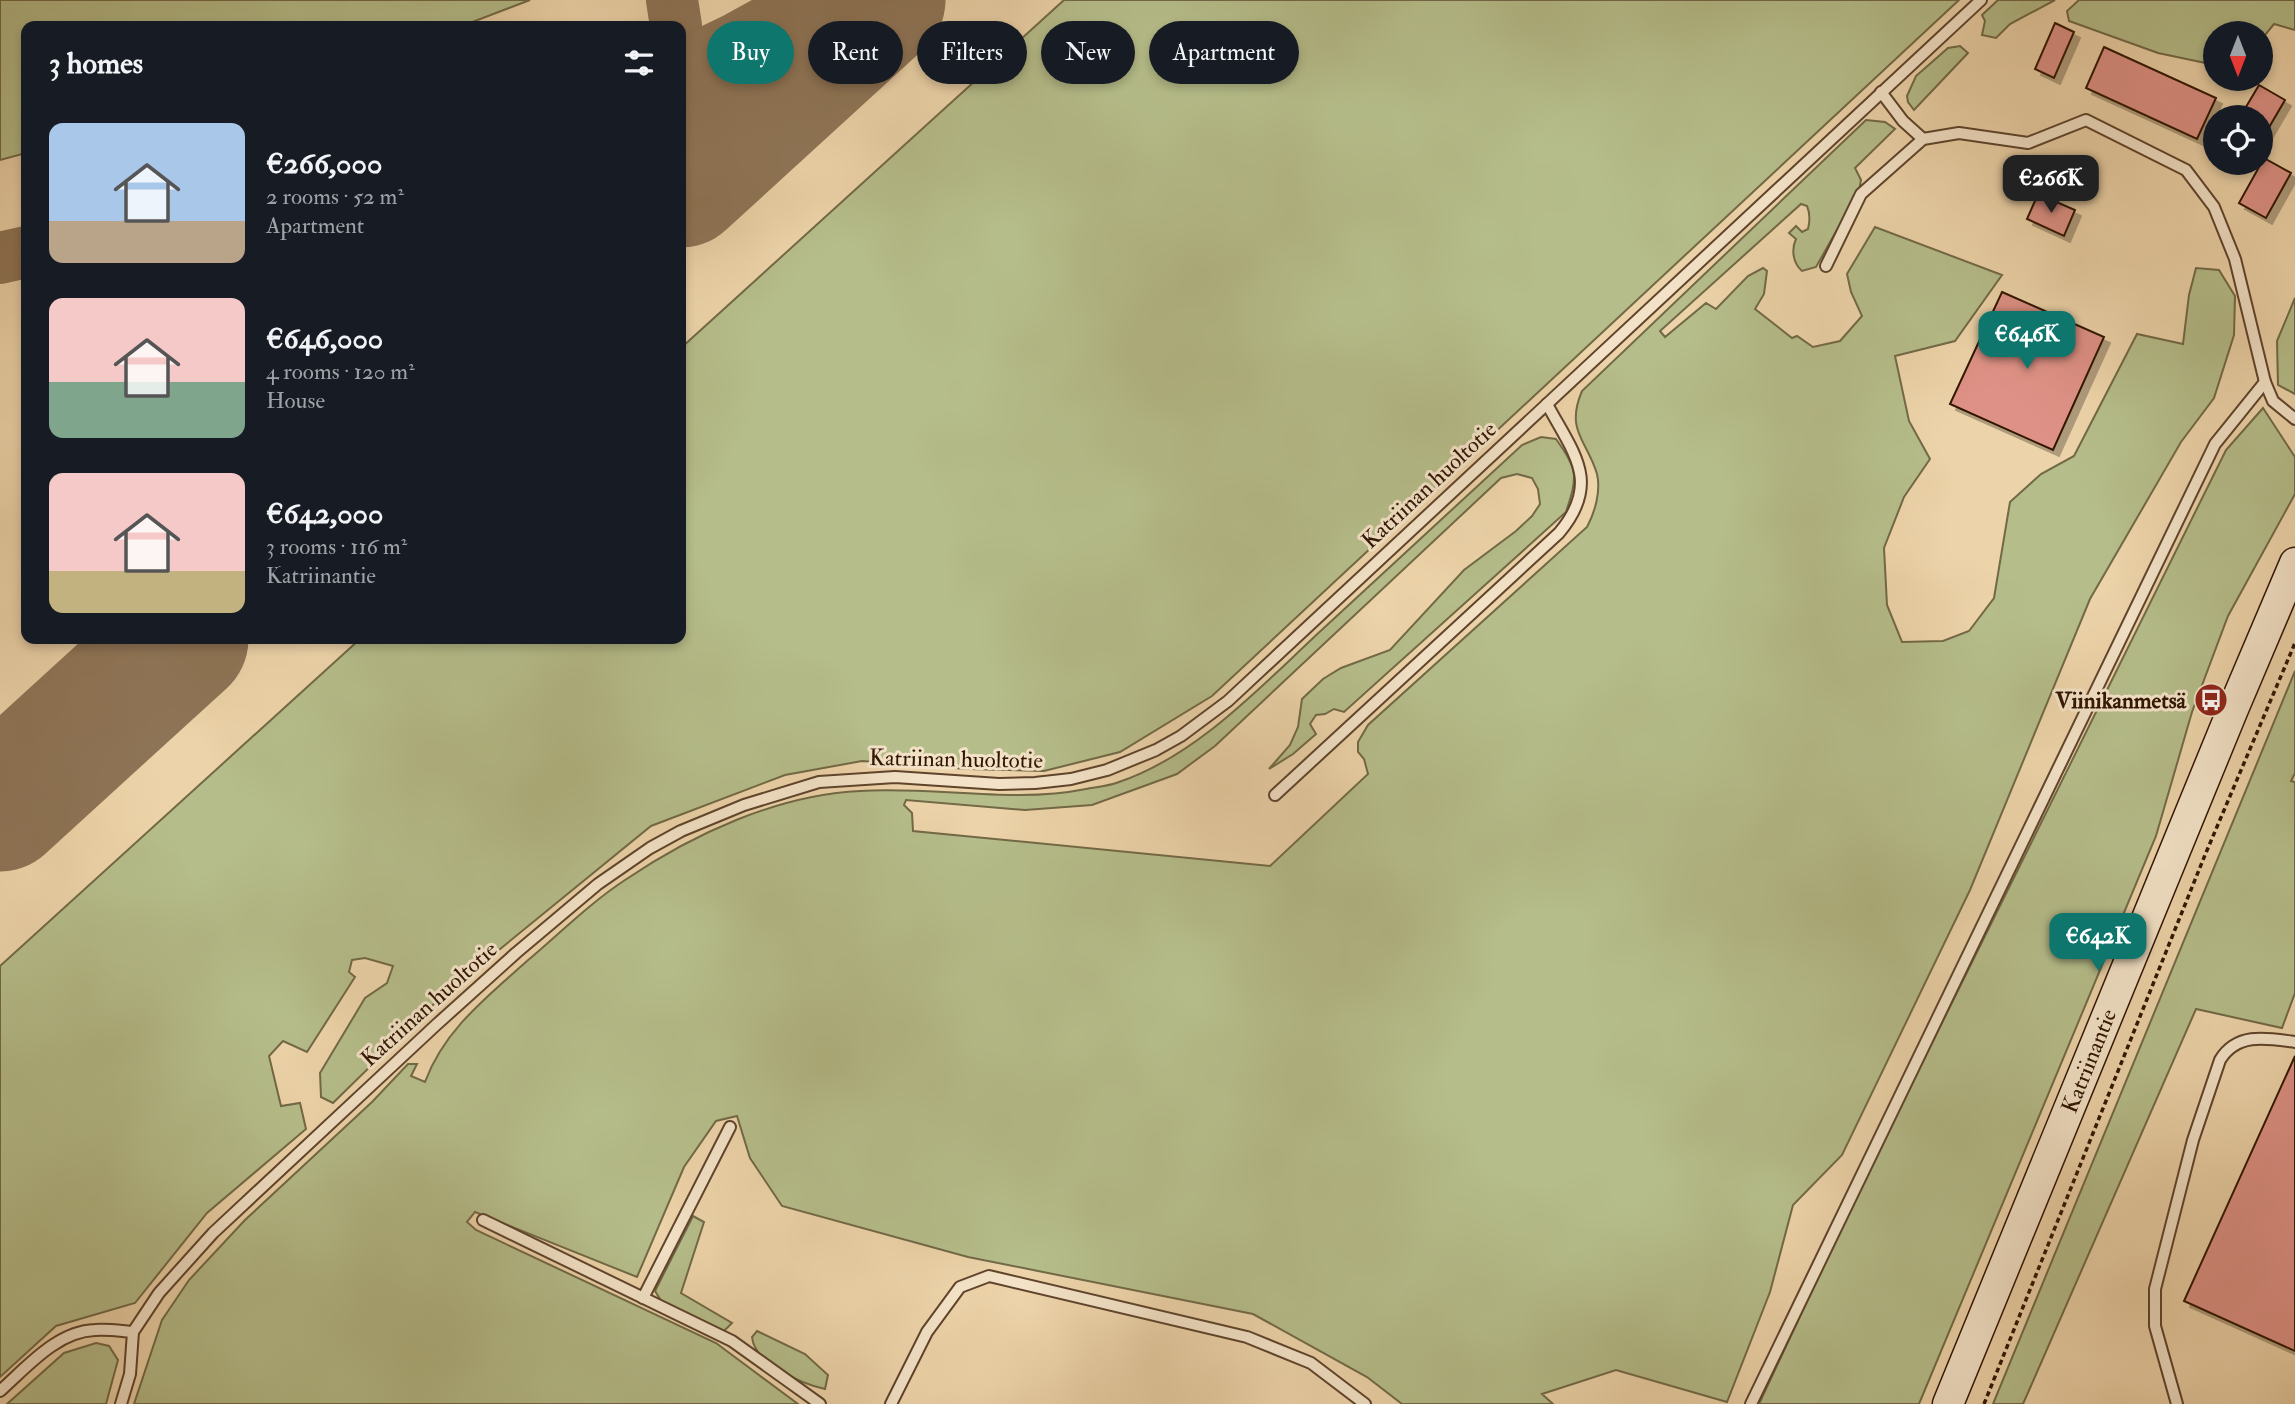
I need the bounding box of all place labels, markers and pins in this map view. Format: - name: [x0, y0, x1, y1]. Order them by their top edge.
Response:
- pin: €266K: [2002, 156, 2100, 215]
- pin: €646K: [1978, 312, 2076, 371]
- bus stop icon: Viinikanmetsä: [2192, 681, 2230, 719]
- place label: Viinikanmetsä: [2054, 686, 2188, 715]
- pin: €642K: [2049, 914, 2147, 973]

